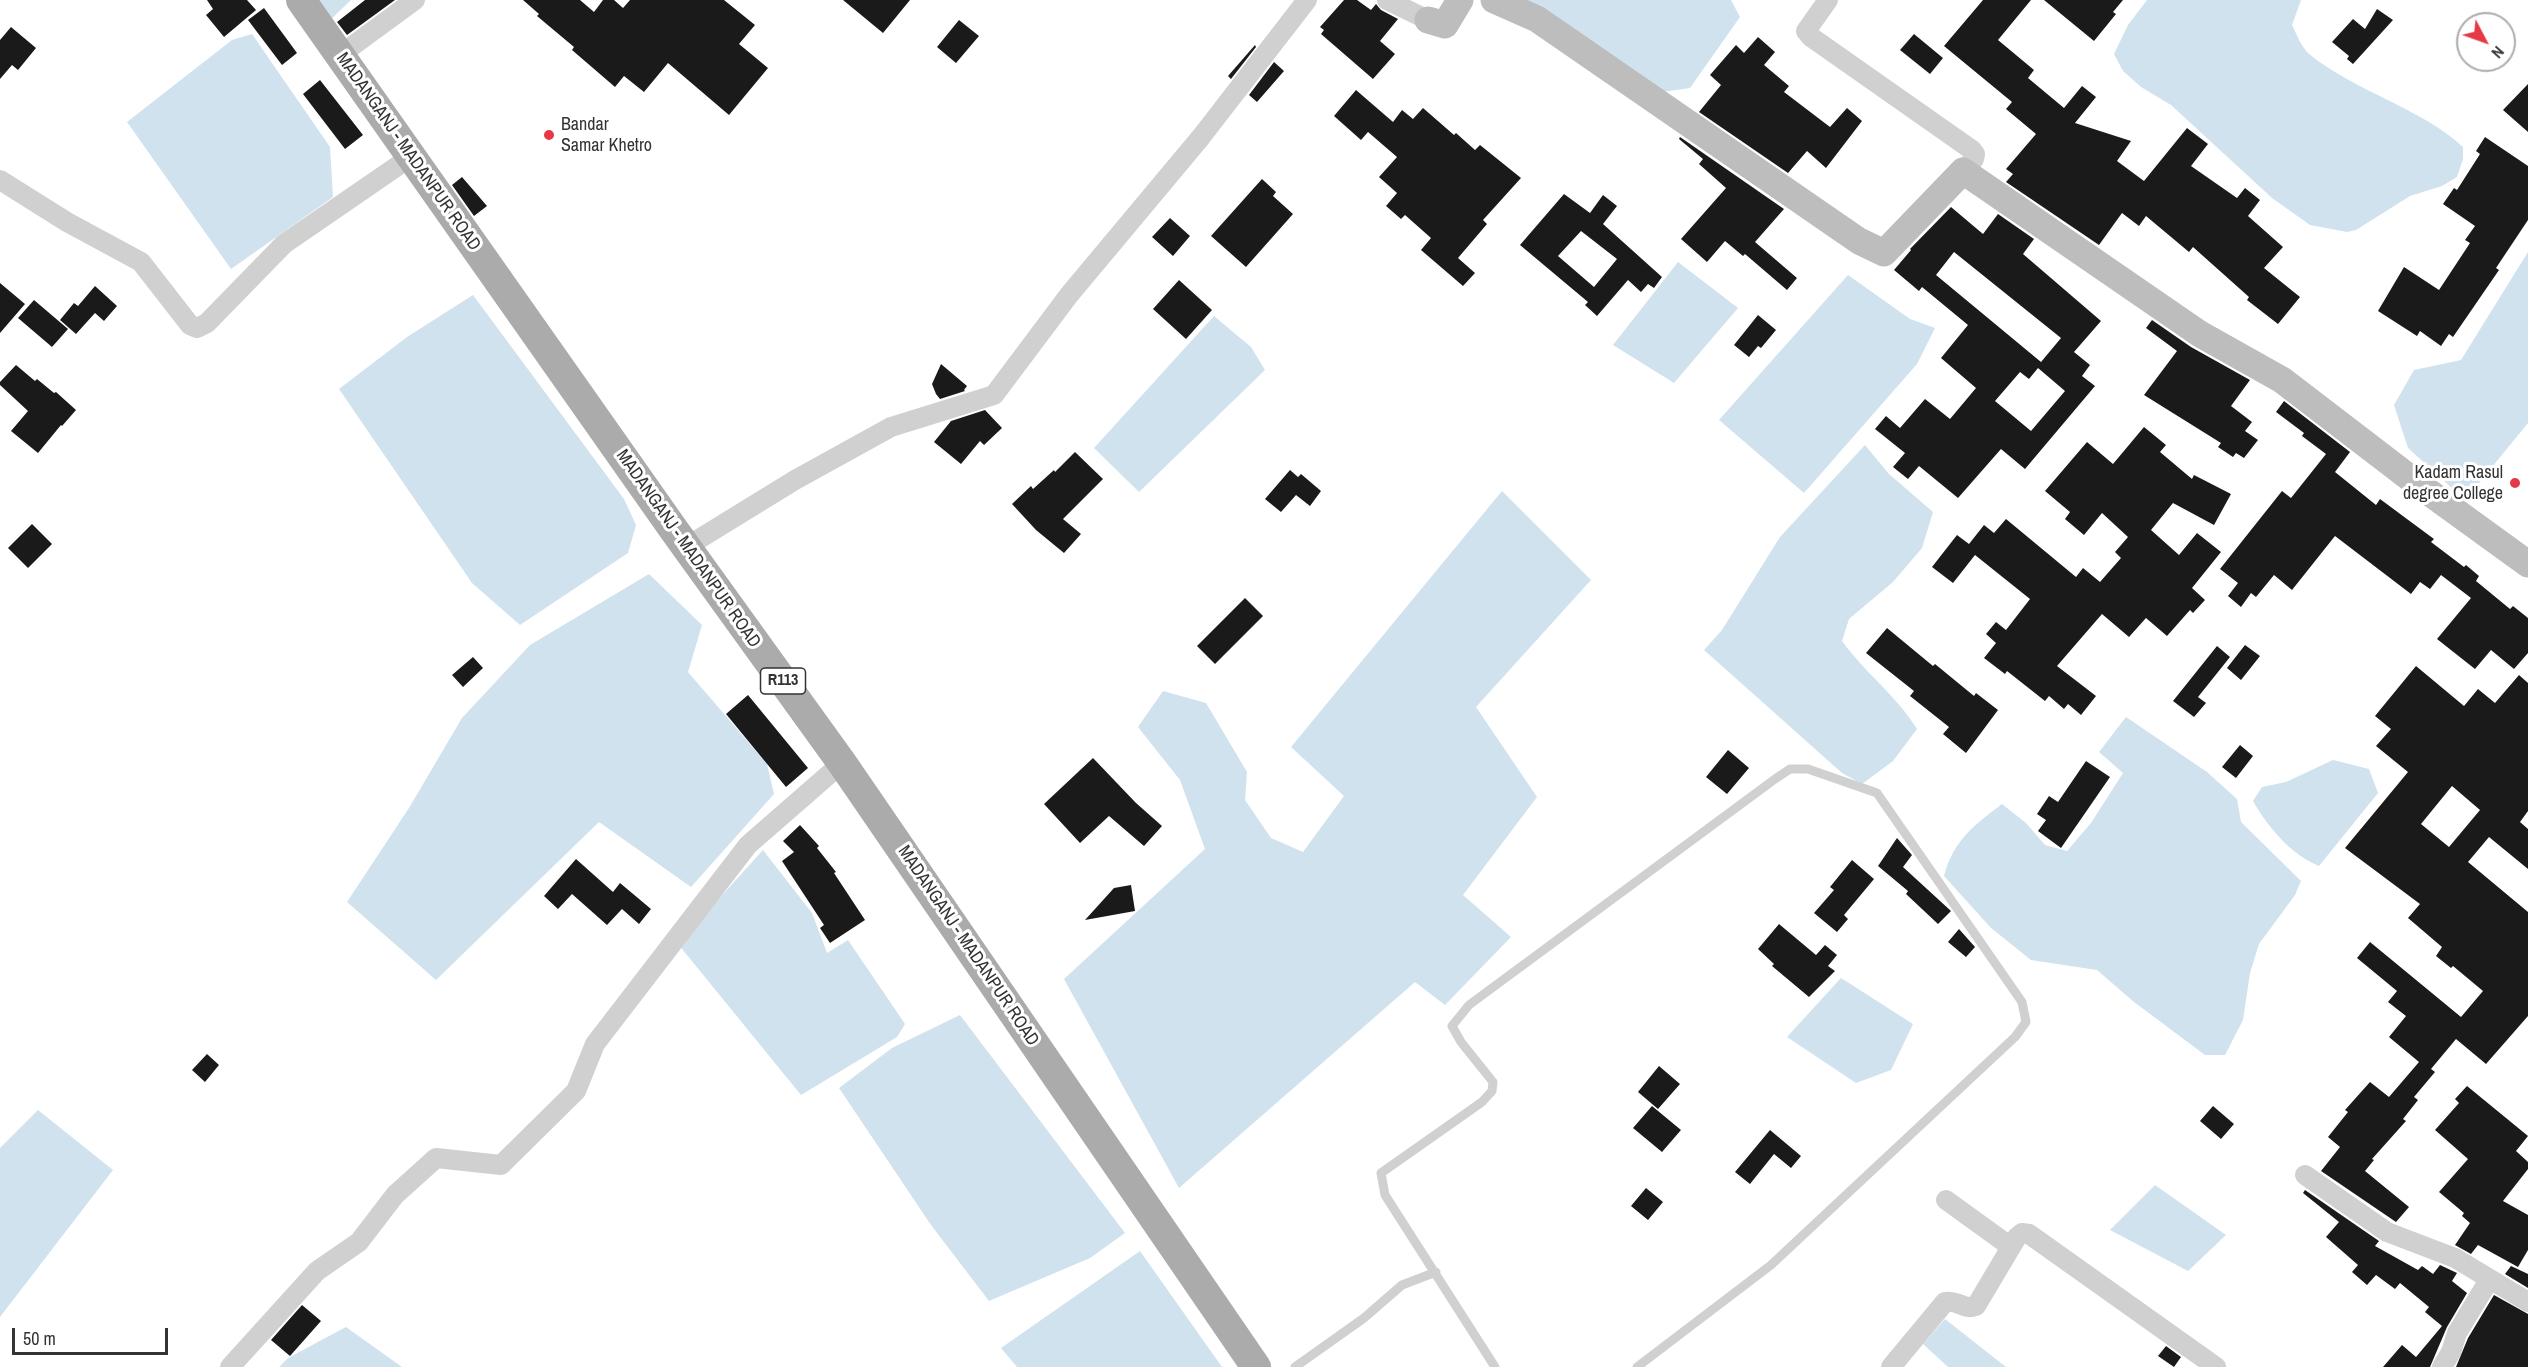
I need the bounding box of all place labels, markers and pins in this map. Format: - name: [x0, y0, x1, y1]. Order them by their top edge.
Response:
- place label: Bandar Samar Khetro: [561, 114, 652, 156]
- marker: Bandar Samar Khetro: [542, 128, 556, 142]
- place label: Kadam Rasul degree College: [2403, 462, 2503, 504]
- marker: Kadam Rasul degree College: [2508, 476, 2522, 490]

